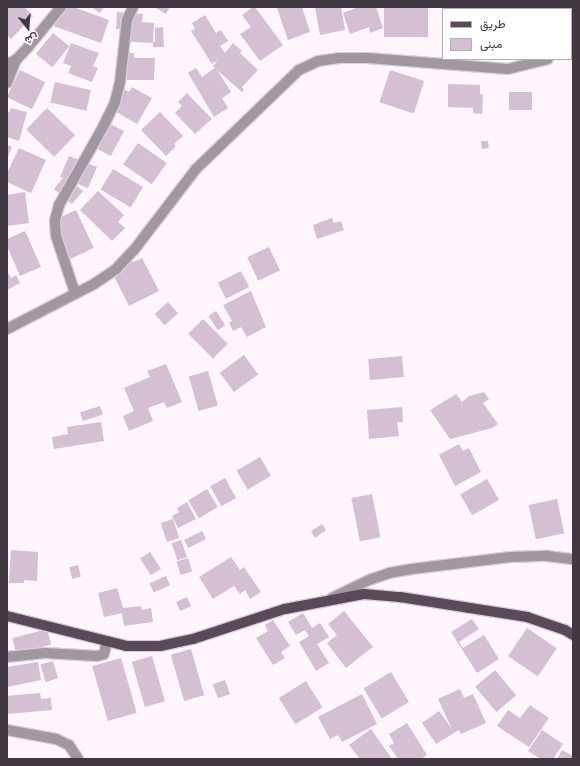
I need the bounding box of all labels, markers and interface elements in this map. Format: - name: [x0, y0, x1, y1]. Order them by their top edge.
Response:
- north arrow: [8, 8, 48, 48]
- legend: [442, 8, 572, 60]
- text: طريق: [480, 15, 505, 31]
- text: ش: [23, 31, 40, 49]
- text: مبنى: [480, 35, 502, 51]

